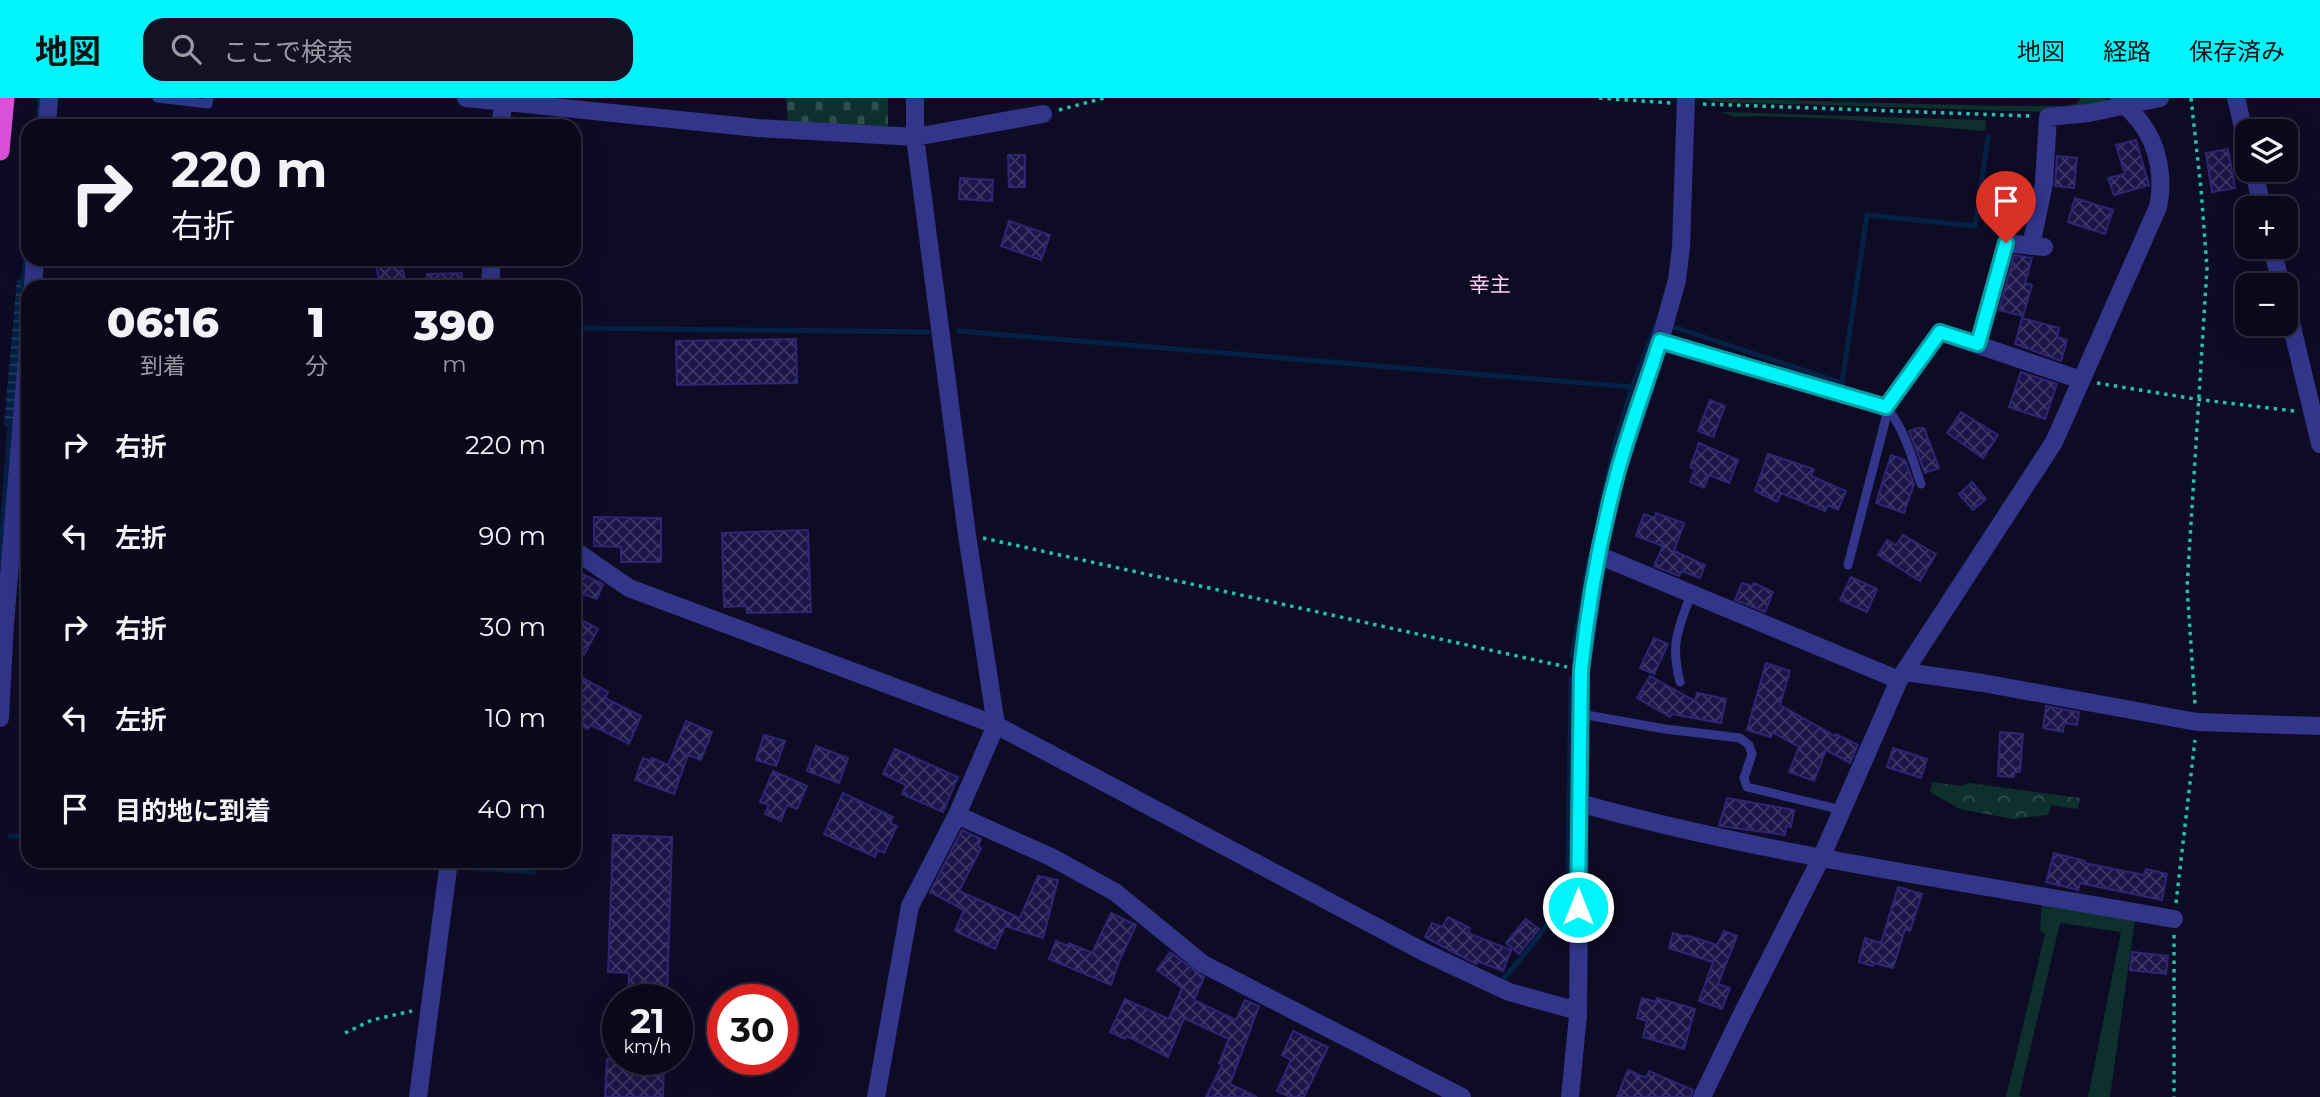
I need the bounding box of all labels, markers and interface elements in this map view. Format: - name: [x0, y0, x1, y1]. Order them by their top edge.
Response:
- search box: [143, 18, 633, 81]
- icon: search: [167, 30, 205, 68]
- text: 地図: [35, 31, 101, 71]
- text: ここで検索: [223, 36, 353, 68]
- text: 地図: [2017, 37, 2065, 66]
- text: 経路: [2103, 37, 2151, 66]
- text: 保存済み: [2189, 37, 2285, 66]
- map controls: [2235, 119, 2298, 336]
- button: layers: [2235, 119, 2298, 182]
- text: 220 m: [171, 140, 327, 199]
- icon: right: [56, 147, 147, 238]
- pin: [1976, 171, 2036, 243]
- icon: arrive: [1987, 182, 2025, 220]
- button: +: [2235, 196, 2298, 259]
- text: 右折: [171, 206, 235, 245]
- district label: 幸主: [1469, 272, 1511, 297]
- button: −: [2235, 273, 2298, 336]
- text: 06:16: [107, 296, 219, 348]
- text: 1: [308, 296, 325, 348]
- text: 390: [414, 299, 495, 351]
- text: m: [442, 350, 467, 378]
- text: 到着: [140, 352, 186, 380]
- text: 分: [305, 352, 328, 380]
- icon: right: [56, 426, 94, 464]
- text: 220 m: [465, 429, 546, 461]
- text: 右折: [115, 431, 167, 463]
- icon: left: [56, 517, 94, 555]
- text: 90 m: [479, 520, 546, 552]
- text: 左折: [115, 522, 167, 554]
- icon: right: [56, 608, 94, 646]
- text: 30 m: [480, 611, 546, 643]
- text: 右折: [115, 613, 167, 645]
- icon: left: [56, 699, 94, 737]
- text: 10 m: [485, 702, 546, 734]
- text: 左折: [115, 704, 167, 736]
- icon: arrive: [56, 790, 94, 828]
- text: 40 m: [477, 793, 546, 825]
- text: 目的地に到着: [115, 795, 271, 827]
- position arrow: [1541, 870, 1615, 944]
- speed limit sign: 30: [707, 984, 798, 1075]
- text: 21: [630, 999, 665, 1042]
- text: km/h: [623, 1036, 672, 1058]

